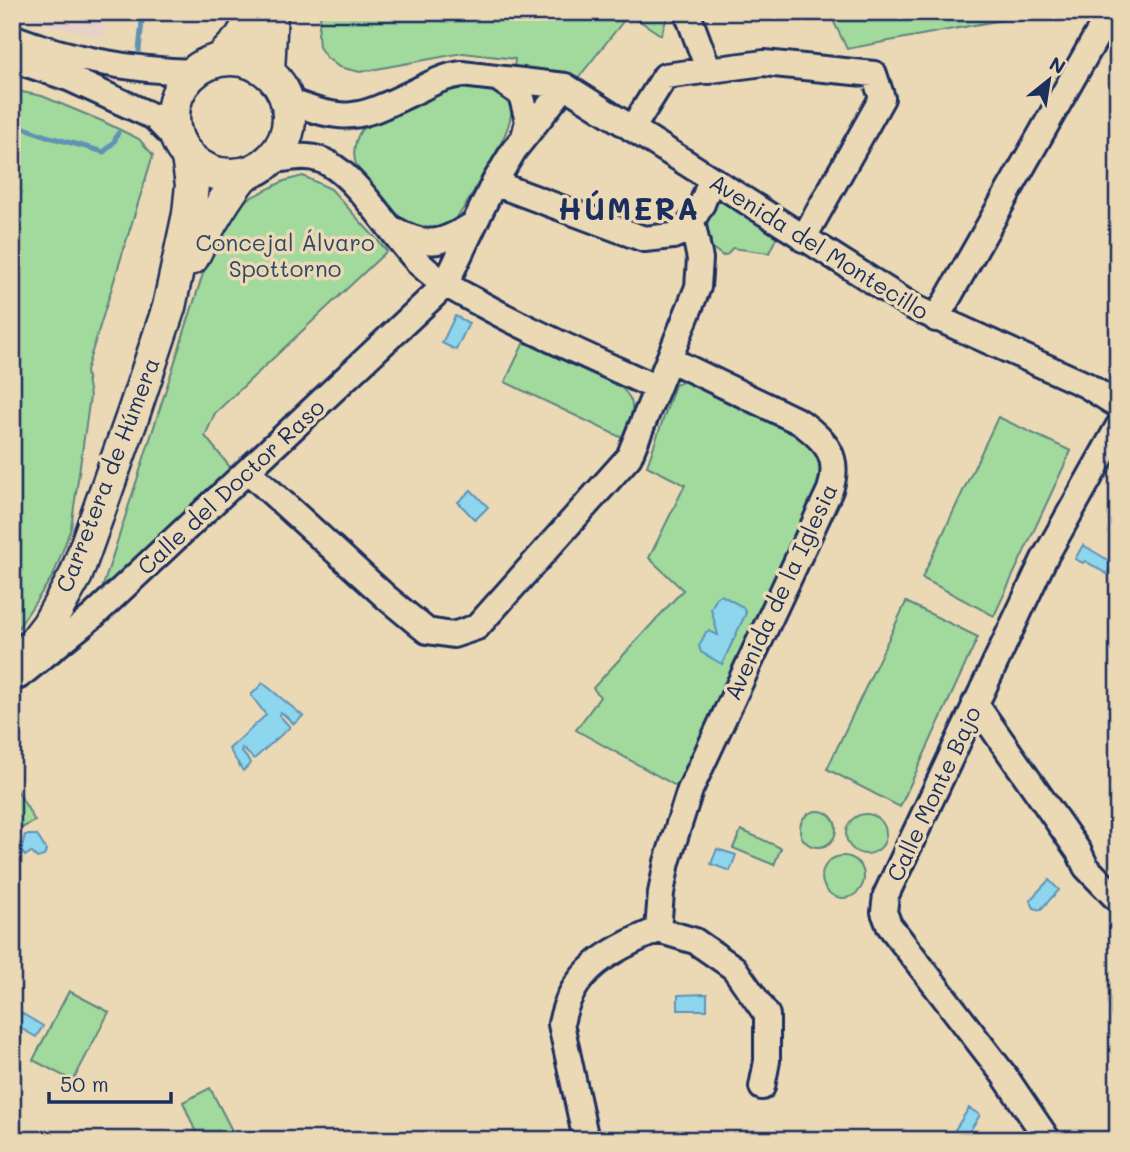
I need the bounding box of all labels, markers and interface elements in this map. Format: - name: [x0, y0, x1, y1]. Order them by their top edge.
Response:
- north arrow: [1014, 46, 1084, 116]
- text: N: [1045, 50, 1070, 79]
- street label: Avenida del Montecillo: [704, 166, 935, 326]
- district label: HÚMERA: [558, 188, 700, 228]
- park label: Concejal Álvaro Spottorno: [195, 227, 375, 283]
- street label: Carretera de Húmera: [48, 353, 166, 596]
- street label: Calle del Doctor Raso: [130, 392, 330, 581]
- street label: Avenida de la Iglesia: [717, 478, 843, 705]
- street label: Calle Monte Bajo: [879, 701, 987, 886]
- scale bar: [49, 1061, 172, 1105]
- text: 50 m: [60, 1070, 109, 1097]

